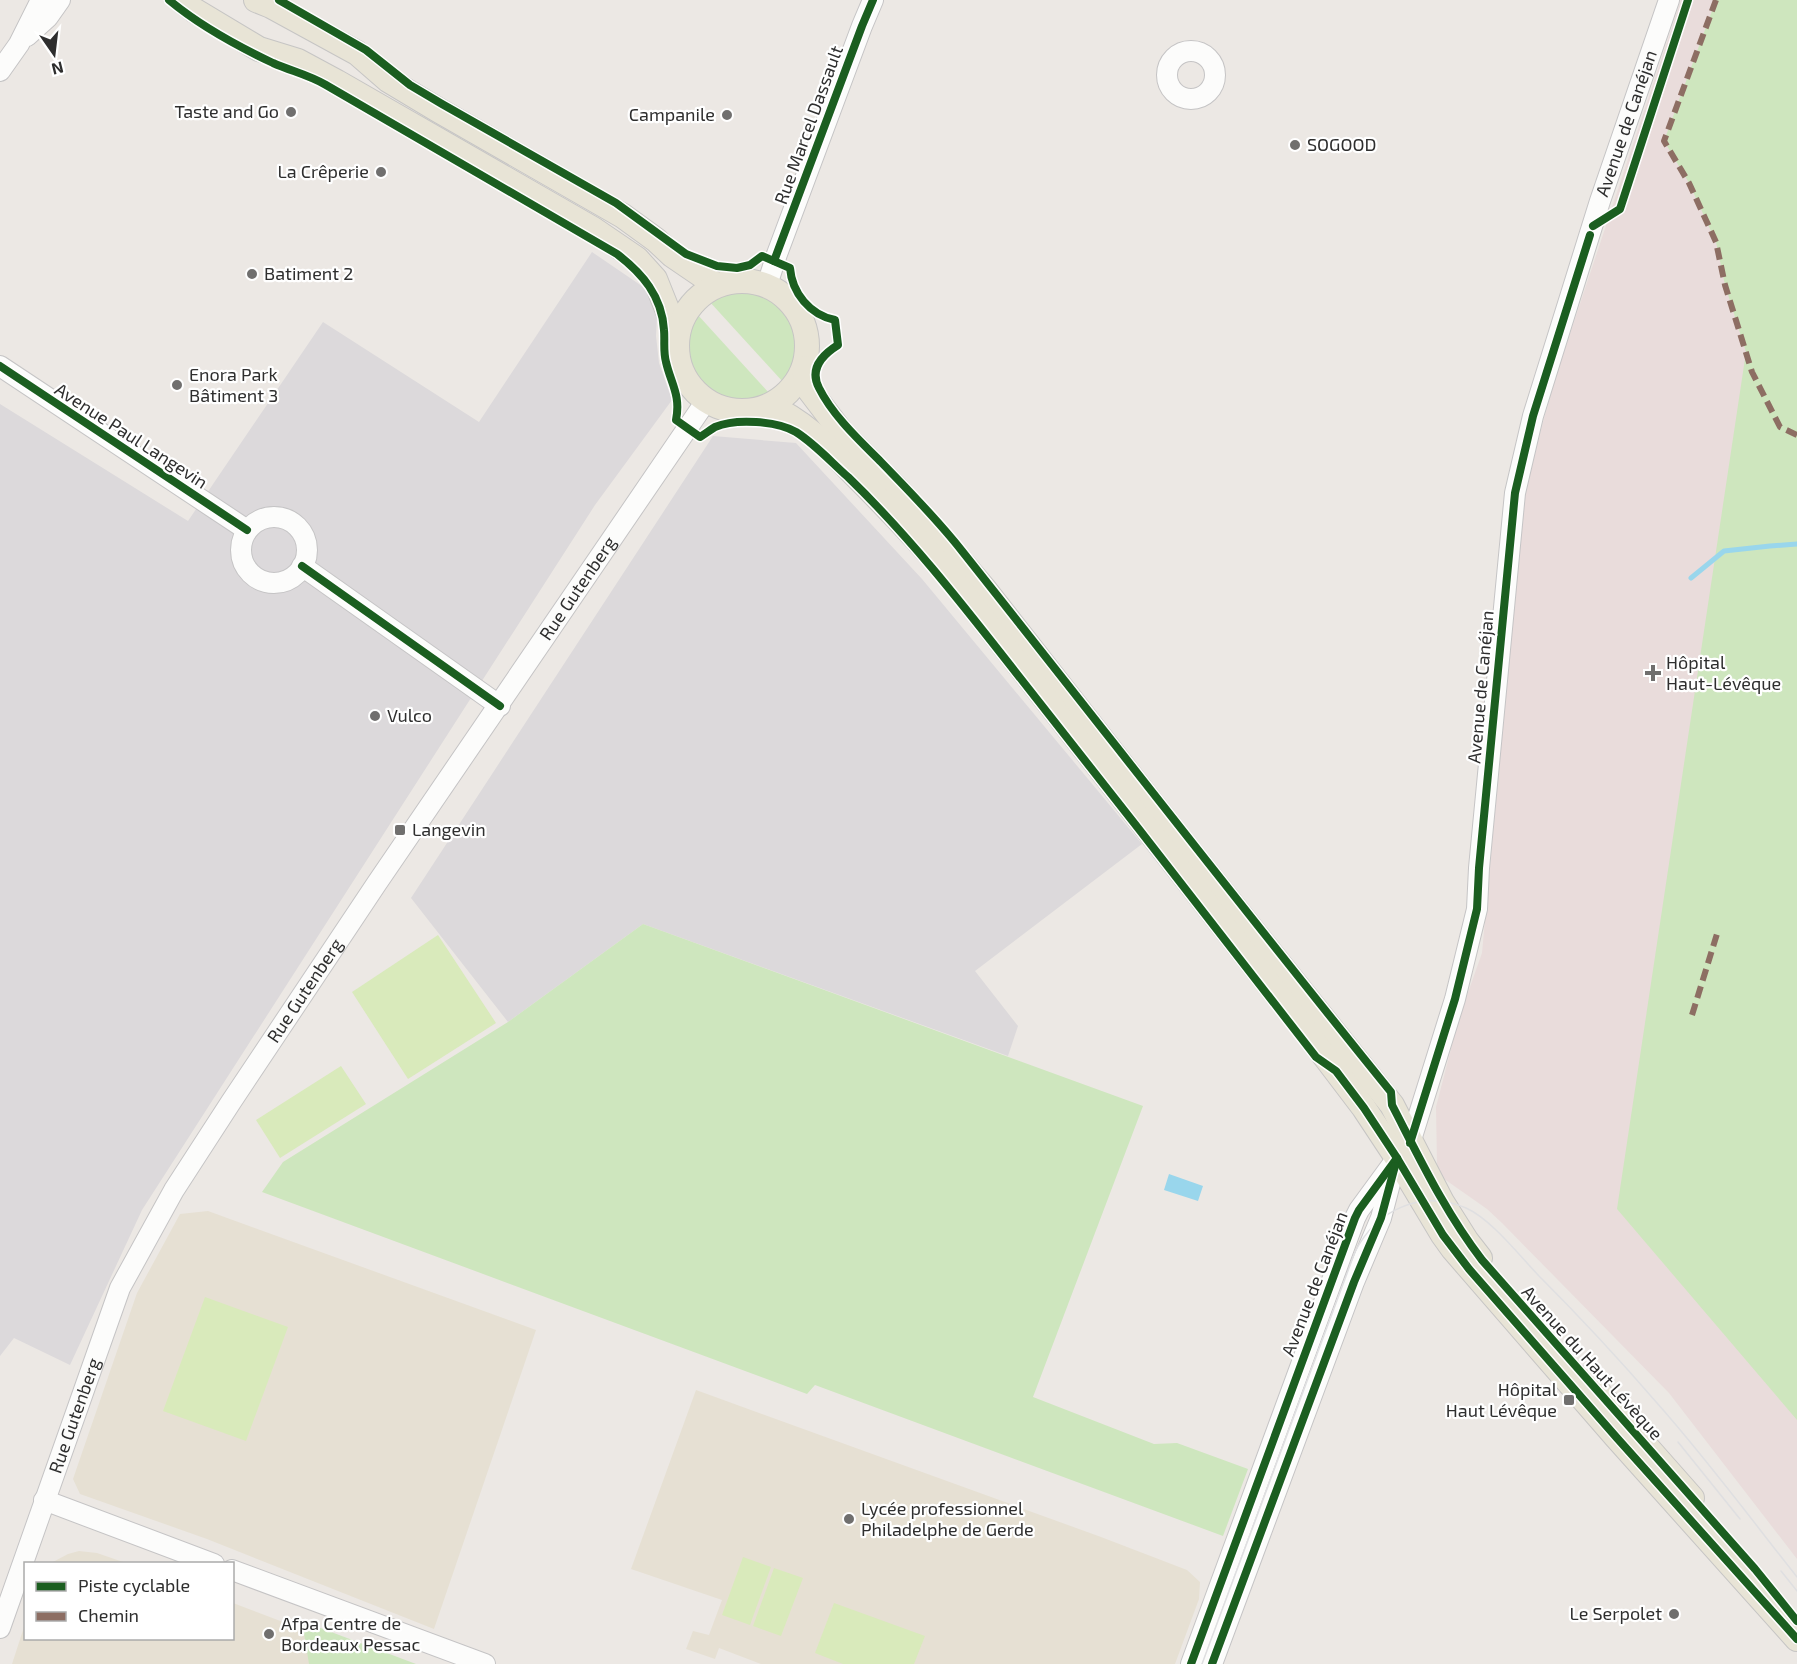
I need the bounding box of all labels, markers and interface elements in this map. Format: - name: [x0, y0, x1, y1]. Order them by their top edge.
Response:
- north arrow: [24, 24, 84, 84]
- street label: Rue Marcel Dassault: [769, 42, 847, 207]
- street label: Avenue de Canéjan: [1590, 47, 1661, 199]
- text: N: [50, 58, 66, 80]
- place label: Taste and Go: [174, 100, 279, 122]
- place label: Campanile: [629, 103, 715, 125]
- marker: Taste and Go: [284, 105, 298, 119]
- marker: Campanile: [720, 108, 734, 122]
- place label: SOGOOD: [1307, 133, 1376, 155]
- marker: SOGOOD: [1288, 138, 1302, 152]
- place label: La Crêperie: [277, 160, 369, 182]
- marker: La Crêperie: [374, 165, 388, 179]
- place label: Batiment 2: [264, 262, 353, 284]
- marker: Batiment 2: [245, 267, 259, 281]
- place label: Enora Park Bâtiment 3: [189, 363, 278, 406]
- street label: Avenue Paul Langevin: [51, 378, 212, 493]
- marker: Enora Park Bâtiment 3: [170, 378, 184, 392]
- street label: Rue Gutenberg: [534, 532, 620, 644]
- street label: Avenue de Canéjan: [1462, 610, 1498, 764]
- place label: Hôpital Haut-Lévêque: [1666, 651, 1781, 694]
- marker: Hôpital Haut-Lévêque: [1644, 664, 1662, 682]
- place label: Vulco: [387, 704, 432, 726]
- marker: Vulco: [368, 709, 382, 723]
- place label: Langevin: [412, 818, 486, 840]
- marker: Langevin: [393, 823, 407, 837]
- street label: Rue Gutenberg: [262, 934, 347, 1047]
- street label: Avenue de Canéjan: [1276, 1208, 1352, 1359]
- street label: Avenue du Haut Lévèque: [1518, 1281, 1668, 1444]
- street label: Rue Gutenberg: [43, 1355, 104, 1476]
- place label: Hôpital Haut Lévêque: [1446, 1378, 1558, 1421]
- marker: Hôpital Haut Lévêque: [1562, 1393, 1576, 1407]
- place label: Lycée professionnel Philadelphe de Gerde: [861, 1497, 1034, 1540]
- marker: Lycée professionnel Philadelphe de Gerde: [842, 1512, 856, 1526]
- legend: [24, 1562, 234, 1640]
- text: Piste cyclable: [78, 1574, 190, 1596]
- place label: Le Serpolet: [1570, 1602, 1662, 1624]
- text: Chemin: [78, 1604, 139, 1626]
- marker: Le Serpolet: [1667, 1607, 1681, 1621]
- place label: Afpa Centre de Bordeaux Pessac: [281, 1612, 420, 1655]
- marker: Afpa Centre de Bordeaux Pessac: [262, 1627, 276, 1641]

